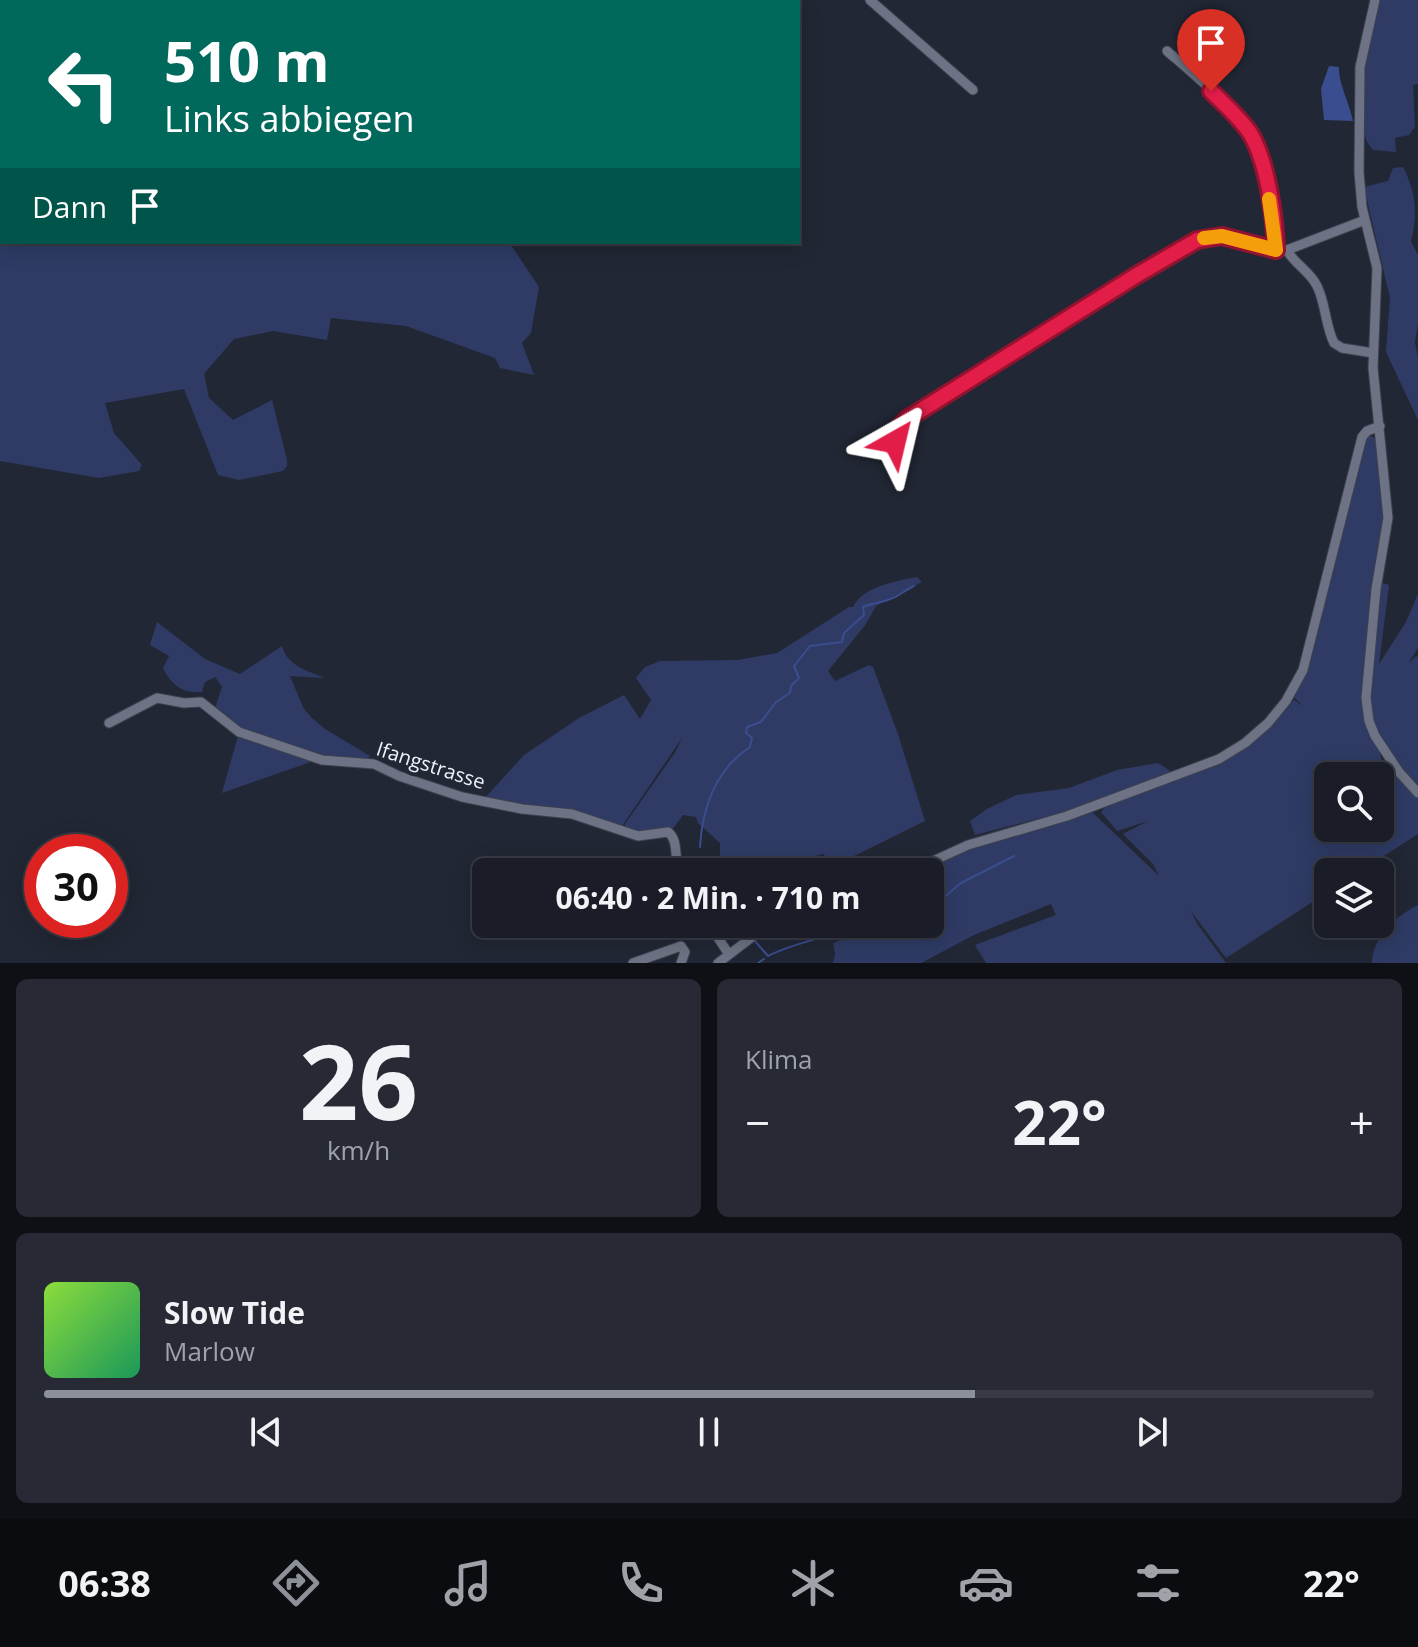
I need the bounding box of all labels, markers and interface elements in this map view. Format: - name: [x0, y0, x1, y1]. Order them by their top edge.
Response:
- pin: [1177, 9, 1245, 91]
- icon: arrive: [1189, 21, 1233, 65]
- text: 510 m: [164, 22, 330, 98]
- icon: left: [32, 32, 136, 136]
- text: Links abbiegen: [164, 94, 415, 143]
- icon: arrive: [123, 184, 167, 228]
- text: Dann: [32, 186, 107, 227]
- position arrow: [853, 400, 937, 484]
- street label: Ifangstrasse: [373, 735, 489, 795]
- map controls: [1314, 762, 1394, 938]
- button: search: [1314, 762, 1394, 842]
- speed limit sign: 30: [24, 834, 128, 938]
- button: layers: [1314, 858, 1394, 938]
- text: 06:40 · 2 Min. · 710 m: [556, 877, 860, 918]
- text: 26: [299, 1009, 418, 1150]
- text: Klima: [745, 1041, 813, 1077]
- text: 22°: [1012, 1081, 1107, 1163]
- text: −: [745, 1092, 770, 1152]
- text: +: [1349, 1092, 1374, 1152]
- text: km/h: [327, 1132, 390, 1168]
- text: Slow Tide: [164, 1292, 305, 1333]
- text: Marlow: [164, 1333, 255, 1369]
- icon: previous: [244, 1410, 288, 1454]
- icon: pause: [687, 1410, 731, 1454]
- icon: next: [1130, 1410, 1174, 1454]
- icon: directions: [268, 1555, 324, 1611]
- icon: music: [440, 1555, 496, 1611]
- icon: phone: [613, 1555, 669, 1611]
- icon: climate: [785, 1555, 841, 1611]
- icon: car: [958, 1555, 1014, 1611]
- icon: filters: [1130, 1555, 1186, 1611]
- text: 06:38: [58, 1559, 151, 1608]
- text: 22°: [1303, 1559, 1360, 1608]

